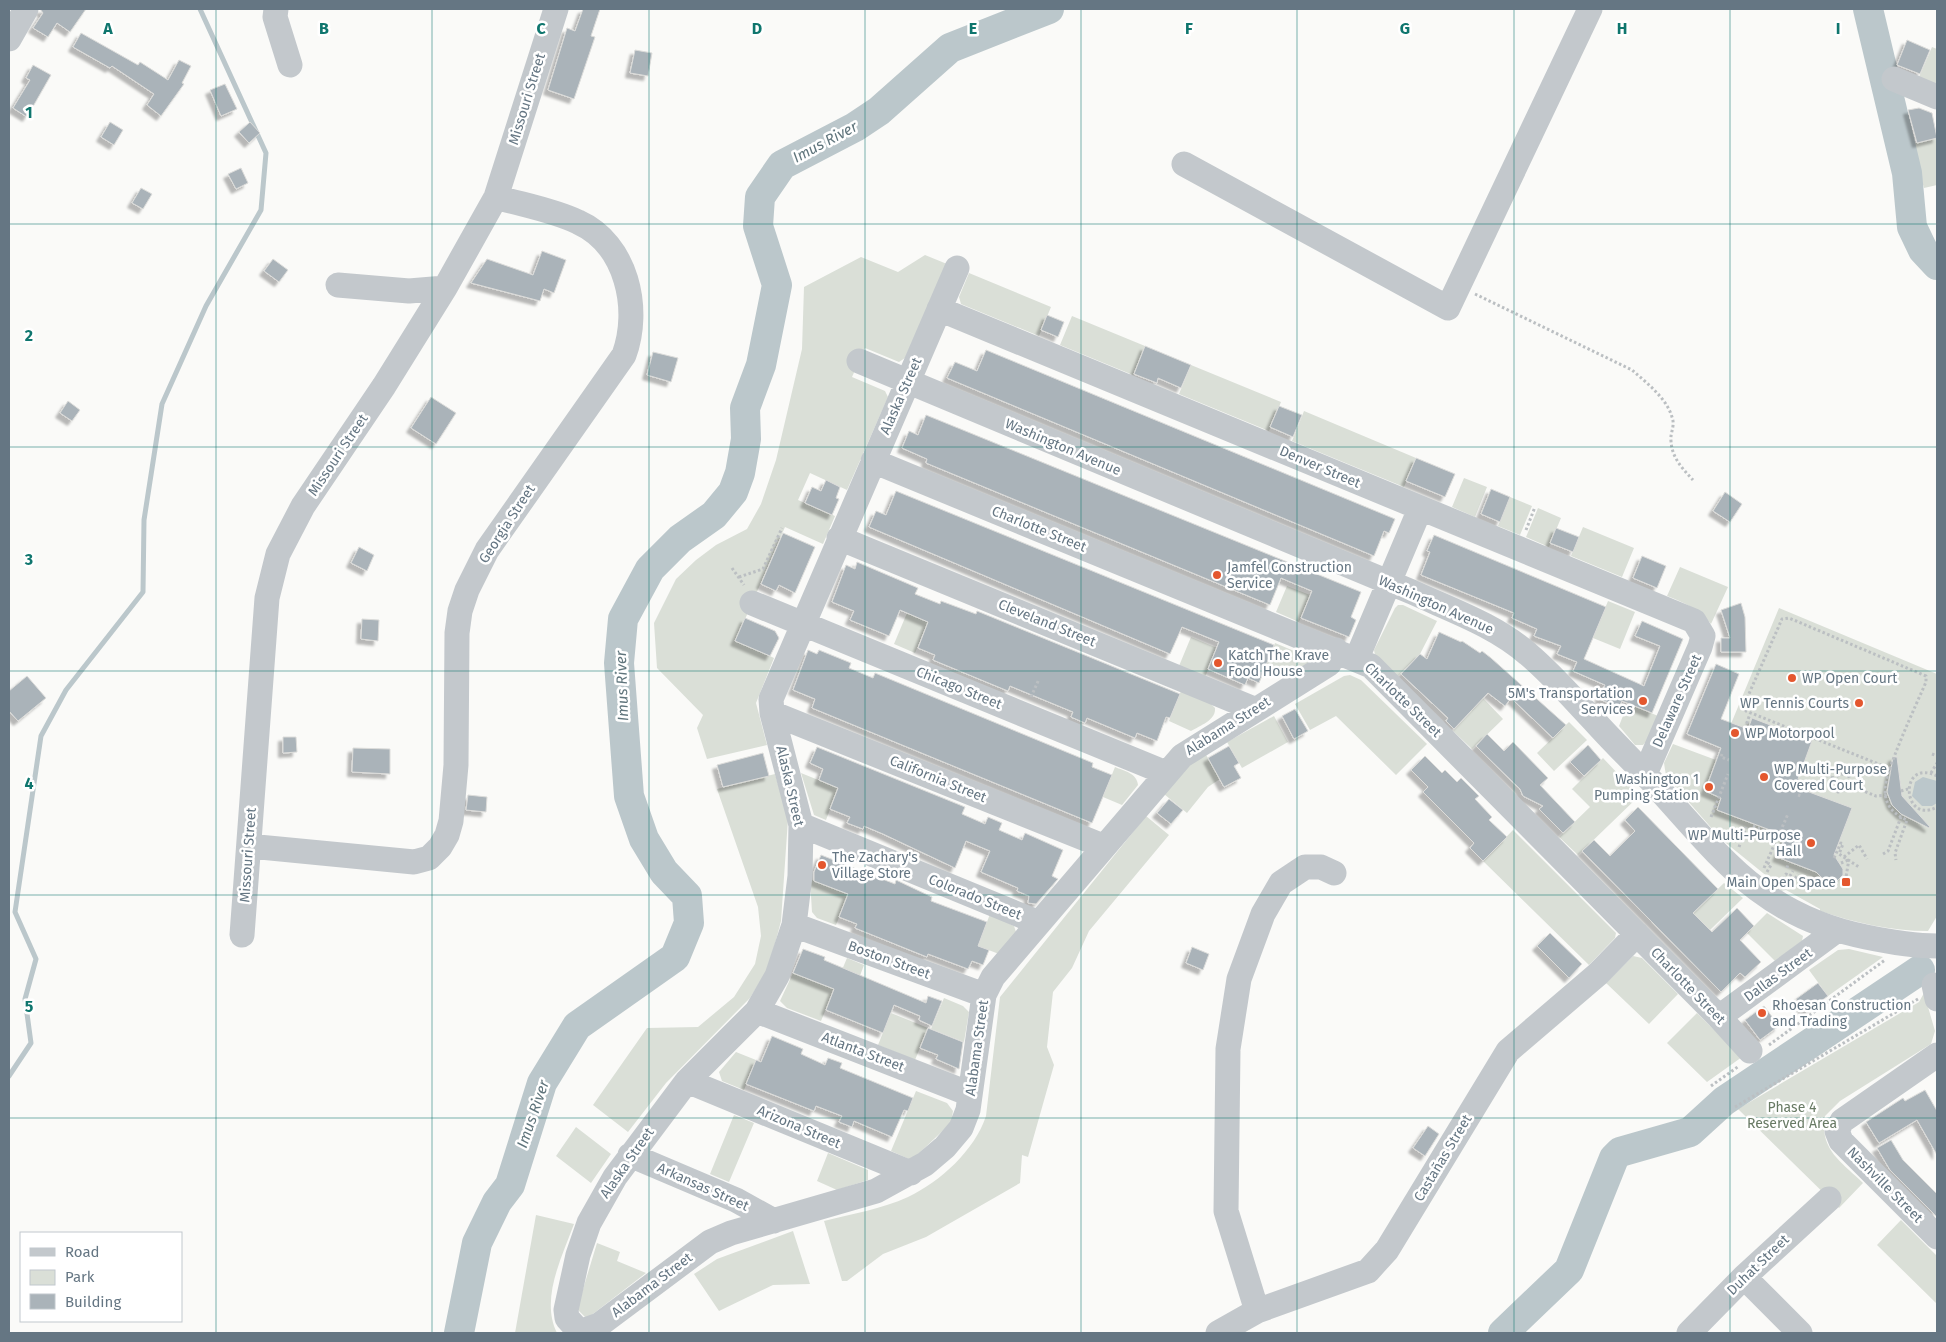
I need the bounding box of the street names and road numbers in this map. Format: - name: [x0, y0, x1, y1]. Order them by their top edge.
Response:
- street label: Missouri Street: [505, 50, 549, 147]
- street label: Alaska Street: [876, 354, 926, 437]
- street label: Missouri Street: [304, 410, 372, 499]
- street label: Washington Avenue: [1003, 415, 1123, 479]
- street label: Denver Street: [1277, 442, 1364, 492]
- street label: Georgia Street: [475, 481, 539, 567]
- street label: Charlotte Street: [989, 502, 1090, 556]
- street label: Washington Avenue: [1376, 572, 1496, 638]
- street label: Cleveland Street: [996, 596, 1099, 651]
- street label: Delaware Street: [1649, 651, 1705, 750]
- street label: Charlotte Street: [1361, 659, 1446, 742]
- street label: Chicago Street: [914, 663, 1005, 713]
- street label: Alabama Street: [1182, 693, 1274, 759]
- street label: Alaska Street: [772, 744, 808, 829]
- street label: California Street: [887, 752, 990, 806]
- street label: Missouri Street: [236, 806, 260, 903]
- street label: Colorado Street: [926, 871, 1025, 924]
- street label: Boston Street: [846, 937, 933, 983]
- street label: Charlotte Street: [1647, 944, 1730, 1029]
- street label: Dallas Street: [1741, 944, 1816, 1005]
- street label: Alabama Street: [962, 998, 992, 1097]
- street label: Atlanta Street: [819, 1028, 908, 1076]
- street label: Arizona Street: [755, 1102, 844, 1153]
- street label: Castañas Street: [1410, 1111, 1476, 1204]
- street label: Alaska Street: [596, 1124, 658, 1202]
- street label: Nashville Street: [1844, 1144, 1927, 1227]
- street label: Arkansas Street: [655, 1159, 752, 1215]
- street label: Duhat Street: [1723, 1231, 1793, 1299]
- street label: Alabama Street: [608, 1249, 697, 1321]

